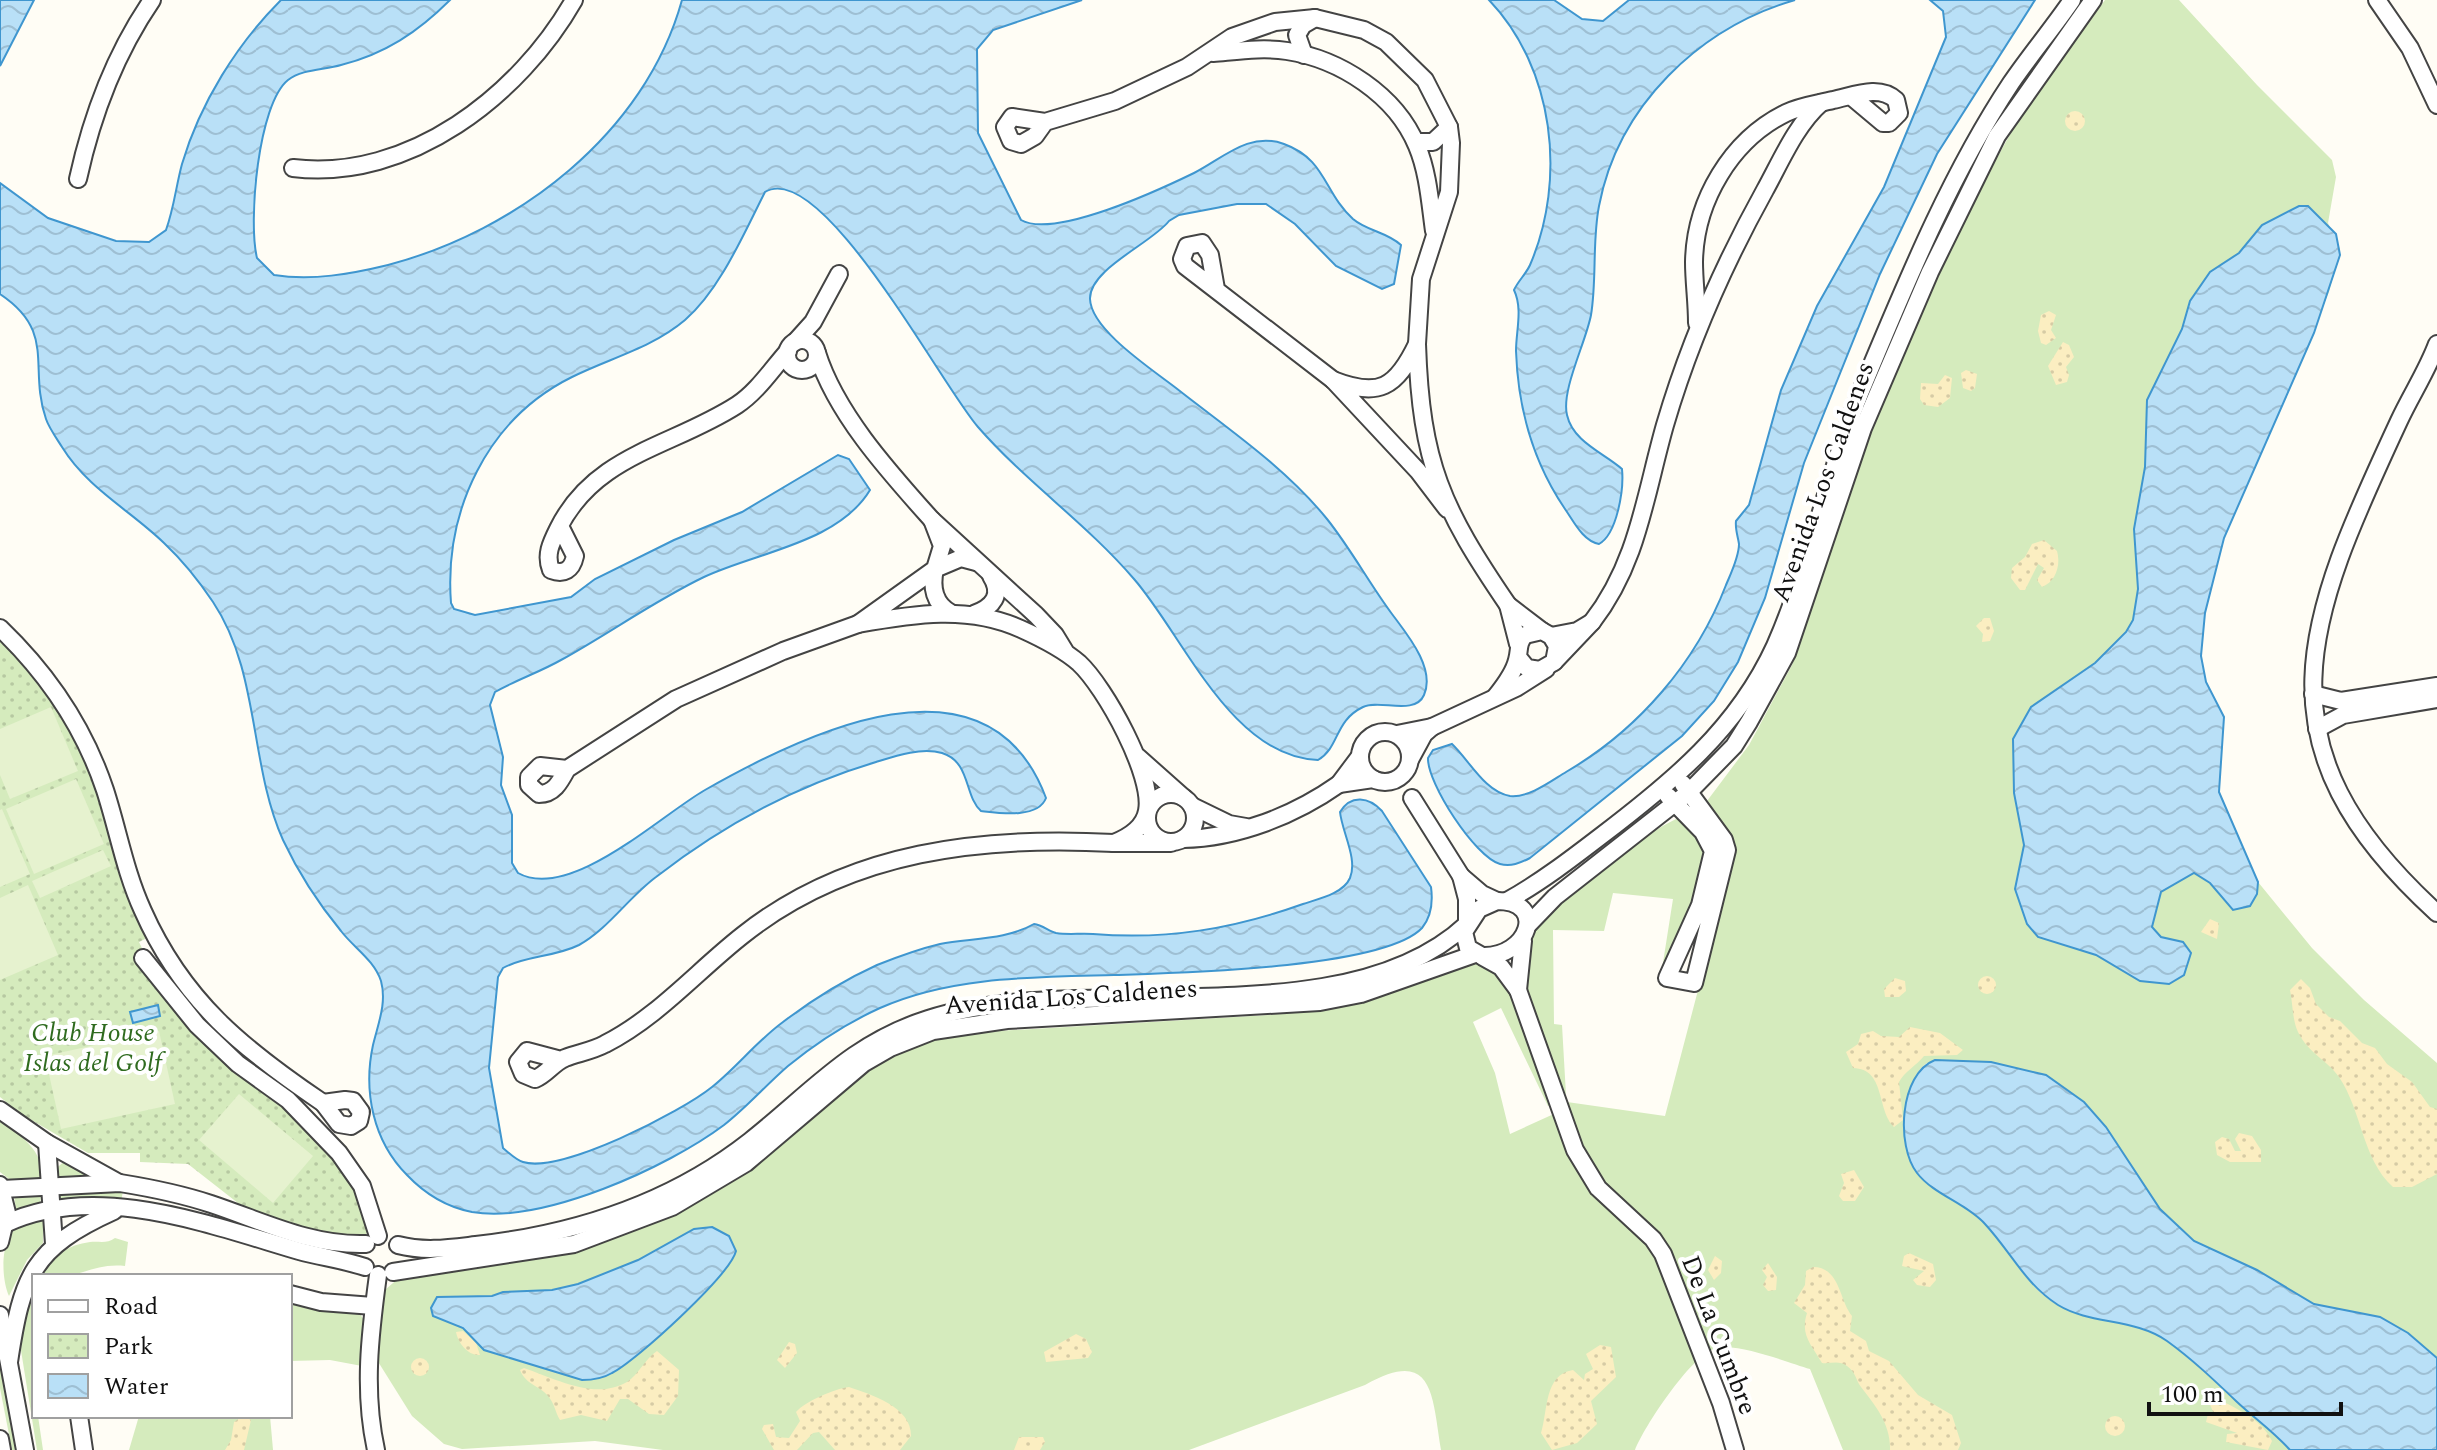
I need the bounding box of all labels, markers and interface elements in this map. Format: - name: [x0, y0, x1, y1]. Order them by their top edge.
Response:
- street label: Avenida Los Caldenes: [1761, 356, 1885, 608]
- street label: Avenida Los Caldenes: [943, 968, 1199, 1026]
- park label: Club House Islas del Golf: [24, 1013, 166, 1083]
- street label: De La Cumbre: [1670, 1249, 1768, 1421]
- legend: [32, 1274, 292, 1418]
- text: Road: [104, 1289, 158, 1325]
- text: Park: [104, 1329, 154, 1365]
- scale bar: [2149, 1366, 2341, 1416]
- text: Water: [104, 1369, 168, 1405]
- text: 100 m: [2161, 1377, 2224, 1413]

